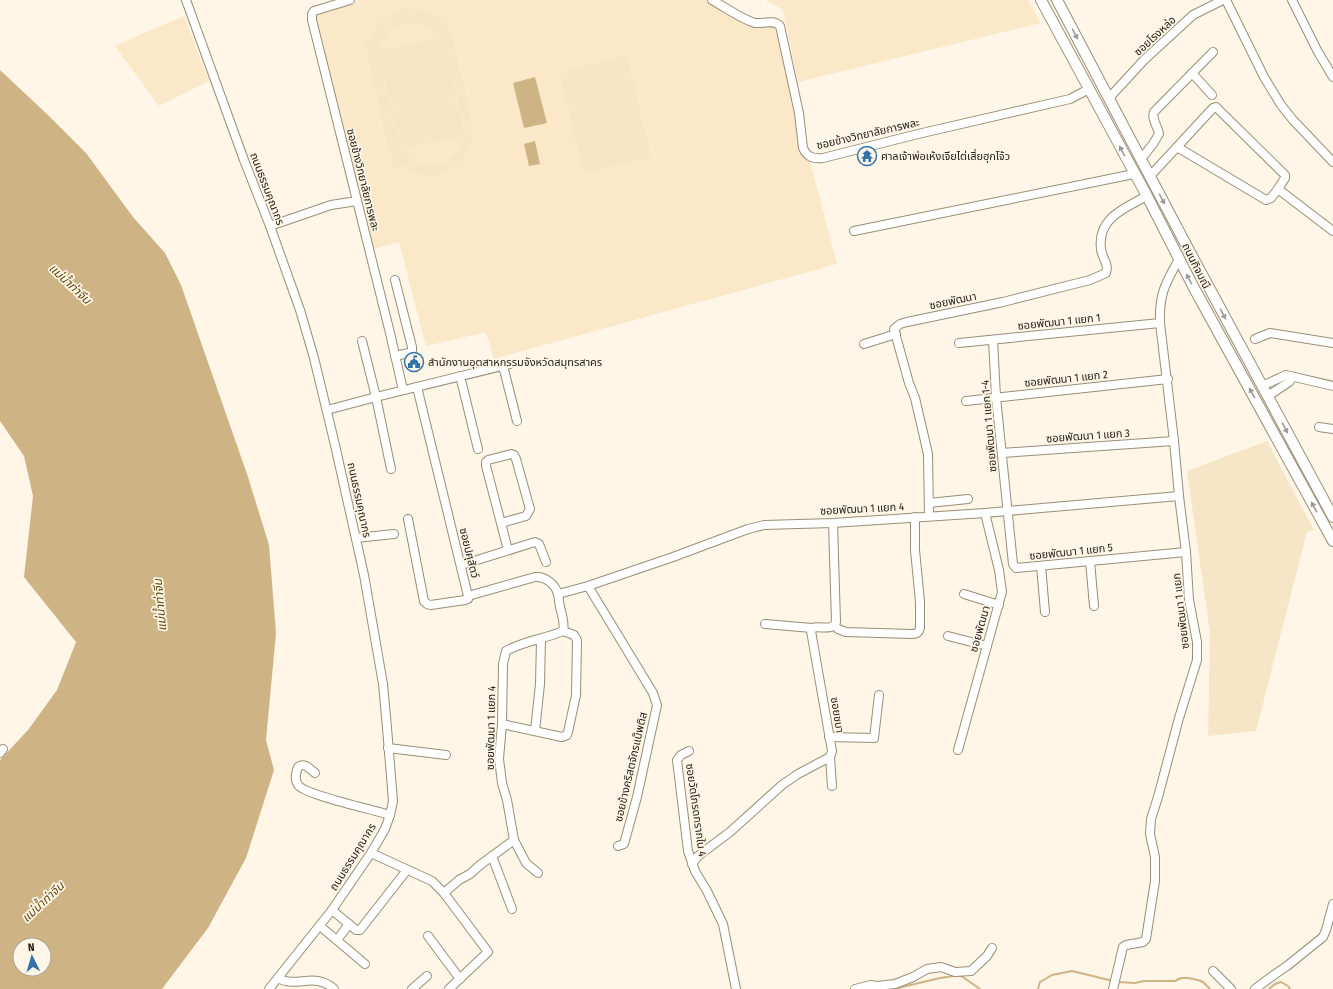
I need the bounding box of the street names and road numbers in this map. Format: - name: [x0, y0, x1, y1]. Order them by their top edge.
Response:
- street label: ซอยโรงหล่อ: [1131, 13, 1179, 59]
- street label: ซอยข้างวิทยาลัยการพละ: [815, 116, 921, 152]
- street label: ซอยข้างวิทยาลัยการพละ: [344, 127, 382, 233]
- street label: ถนนธรรมคุณากร: [247, 151, 287, 227]
- street label: ถนนกิจมณี: [1179, 241, 1213, 291]
- street label: ซอยพัฒนา: [928, 290, 978, 312]
- street label: ซอยพัฒนา 1 แยก 1: [1017, 311, 1101, 333]
- street label: ซอยพัฒนา 1 แยก 2: [1024, 368, 1108, 390]
- street label: ซอยพัฒนา 1 แยก 1-4: [978, 379, 1000, 473]
- street label: ซอยพัฒนา 1 แยก 3: [1046, 427, 1130, 445]
- street label: ถนนธรรมคุณากร: [345, 461, 373, 539]
- street label: ซอยพัฒนา 1 แยก 4: [820, 500, 905, 518]
- street label: ซอยปศุสัตว์: [456, 527, 482, 580]
- street label: ซอยพัฒนา 1 แยก 5: [1029, 541, 1113, 563]
- street label: ซอยพัฒนา 1 แยก: [1170, 572, 1192, 650]
- street label: ซอยพัฒนา: [967, 604, 993, 654]
- street label: ซอยพัฒนา 1 แยก 4: [484, 685, 498, 770]
- street label: ซอยชบา: [828, 696, 846, 734]
- street label: ซอยข้างคริสตจักรแบ็พติส: [612, 711, 650, 823]
- street label: ซอยวัดโกรดกรากใน 4: [683, 763, 709, 858]
- street label: ถนนธรรมคุณากร: [327, 821, 379, 893]

